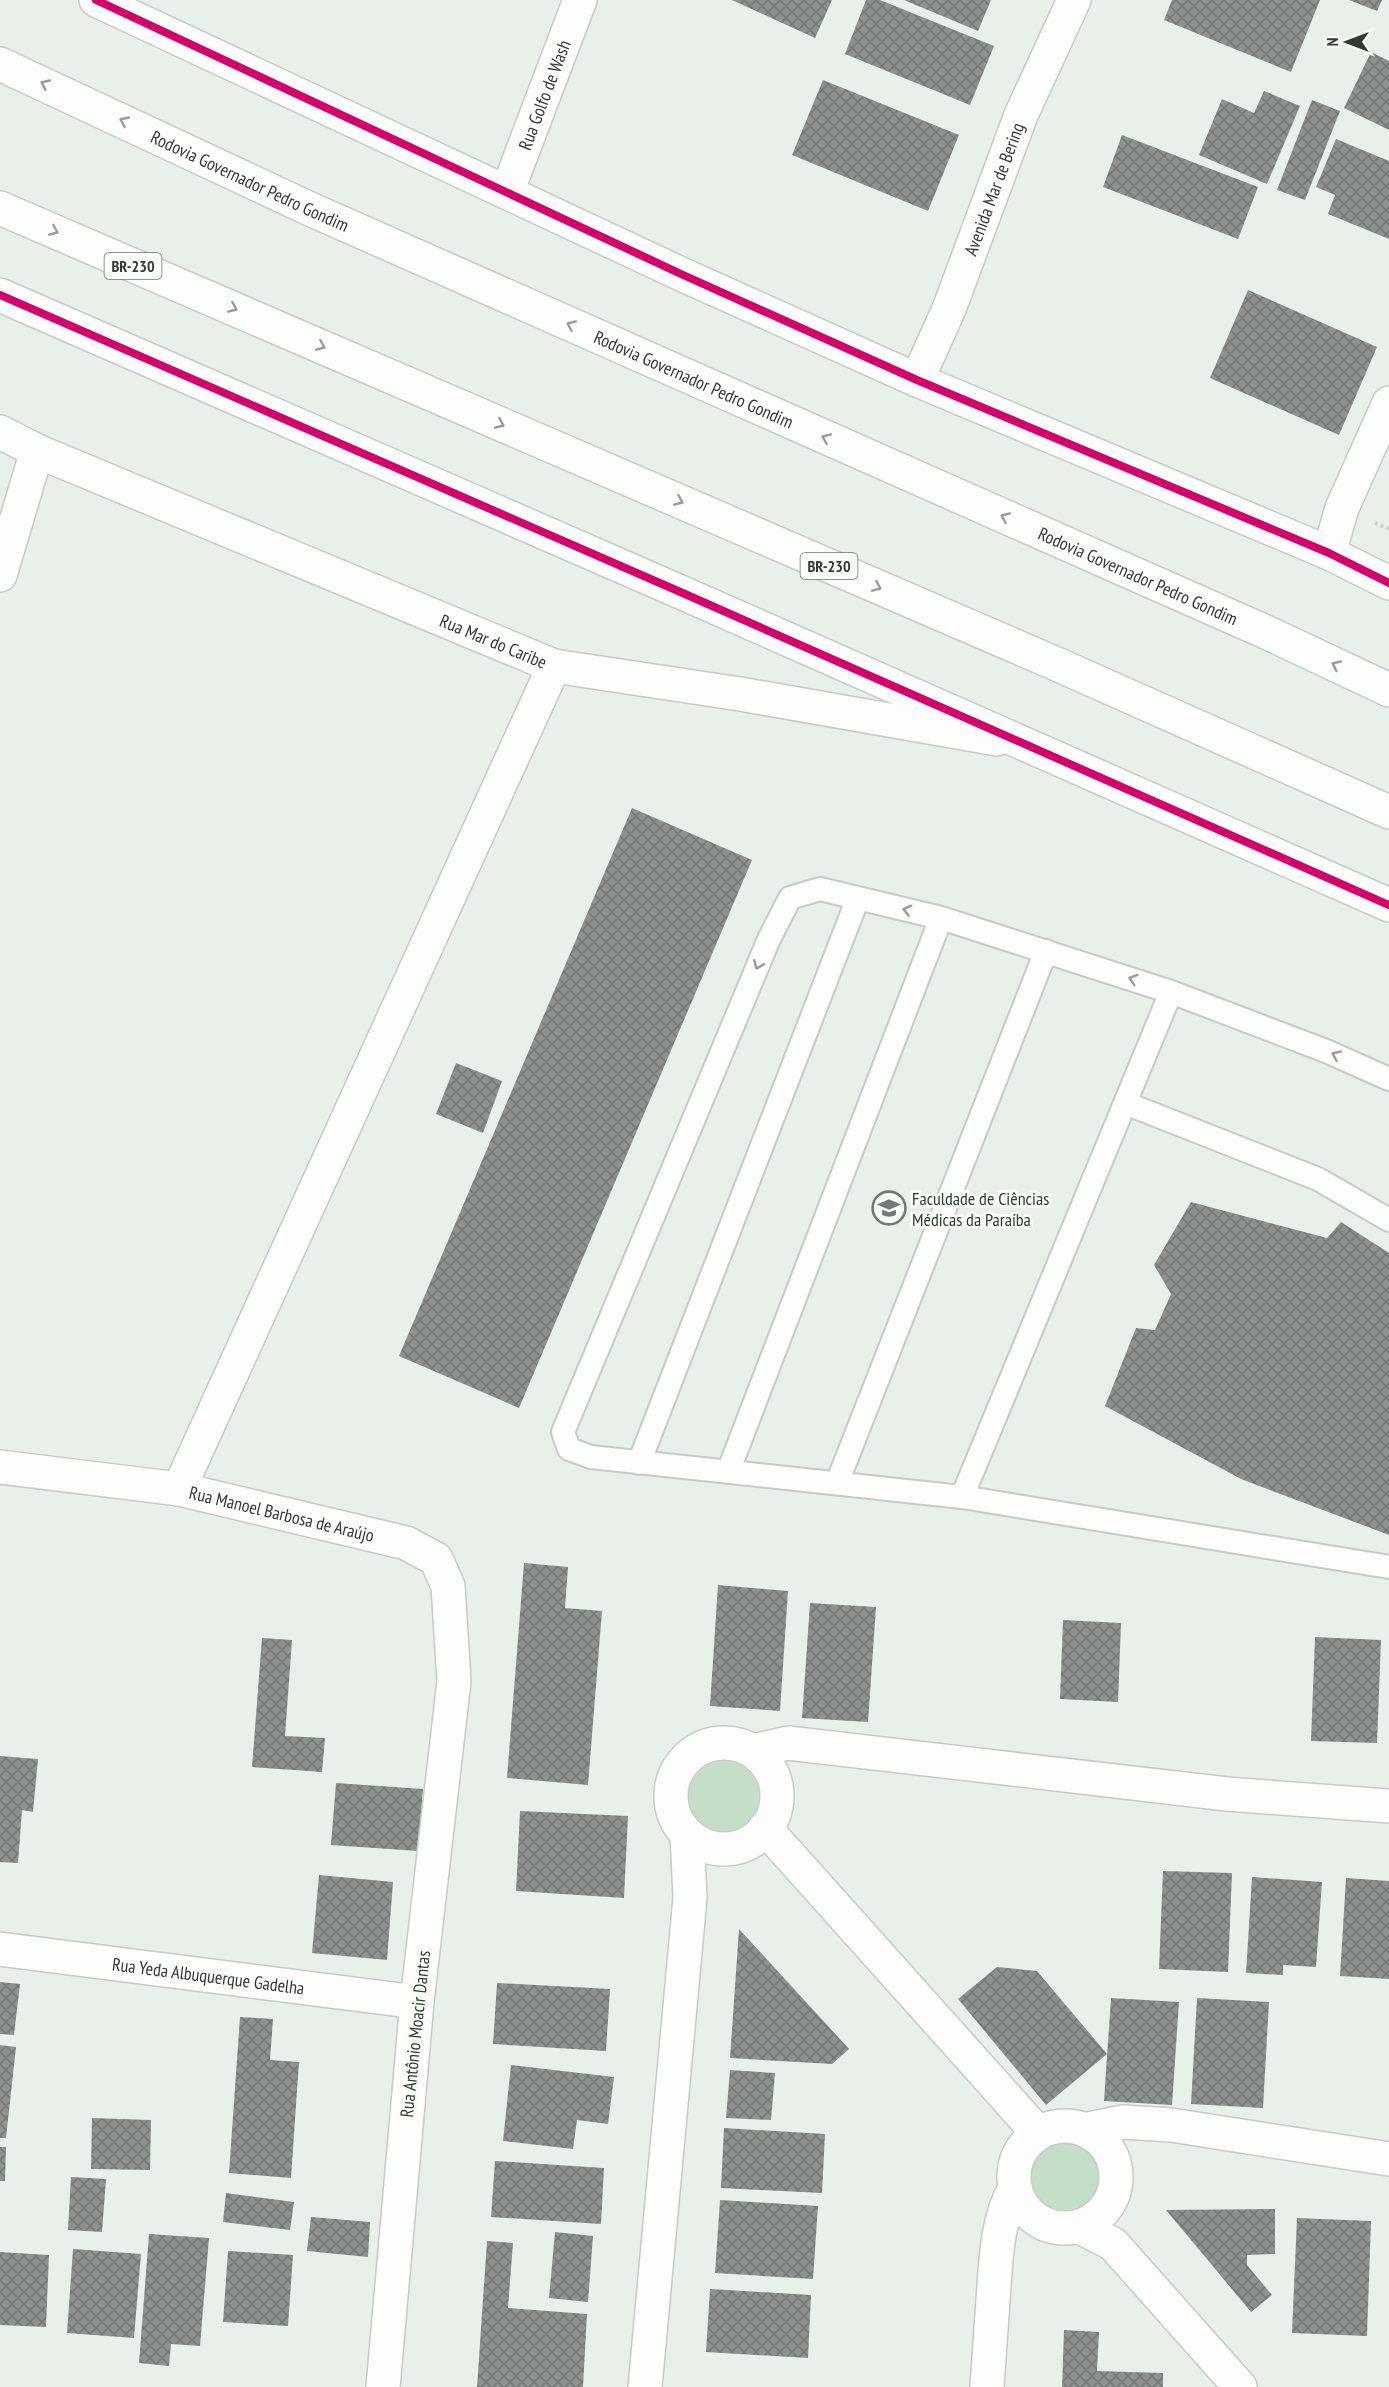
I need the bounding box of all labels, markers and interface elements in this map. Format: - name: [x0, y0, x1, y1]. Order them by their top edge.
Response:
- north arrow: [1317, 12, 1377, 72]
- street label: Rua Golfo de Wash: [513, 37, 575, 153]
- text: N: [1322, 38, 1342, 46]
- one-way arrow: [40, 80, 51, 92]
- one-way arrow: [120, 117, 131, 129]
- street label: Avenida Mar de Bering: [958, 119, 1029, 259]
- street label: Rodovia Governador Pedro Gondim: [147, 125, 353, 236]
- one-way arrow: [47, 224, 58, 236]
- road number: BR-230: [104, 253, 162, 279]
- one-way arrow: [226, 301, 237, 313]
- one-way arrow: [567, 320, 578, 332]
- street label: Rodovia Governador Pedro Gondim: [591, 325, 797, 433]
- one-way arrow: [314, 339, 325, 351]
- one-way arrow: [493, 416, 504, 428]
- one-way arrow: [822, 433, 833, 445]
- one-way arrow: [672, 494, 683, 506]
- one-way arrow: [1000, 512, 1011, 524]
- street label: Rodovia Governador Pedro Gondim: [1035, 521, 1242, 630]
- road number: BR-230: [800, 553, 858, 579]
- one-way arrow: [871, 580, 882, 592]
- street label: Rua Mar do Caribe: [437, 608, 550, 673]
- one-way arrow: [1331, 661, 1342, 673]
- one-way arrow: [902, 904, 912, 917]
- one-way arrow: [753, 959, 765, 970]
- one-way arrow: [1128, 974, 1139, 987]
- one-way arrow: [1331, 1050, 1342, 1062]
- place label: Faculdade de Ciências Médicas da Paraíba: [912, 1187, 1049, 1231]
- school or university icon: Faculdade de Ciências Médicas da Paraíba: [871, 1190, 907, 1226]
- street label: Rua Manoel Barbosa de Araújo: [187, 1480, 377, 1547]
- street label: Rua Antônio Moacir Dantas: [395, 1949, 435, 2119]
- street label: Rua Yeda Albuquerque Gadelha: [111, 1952, 306, 1999]

